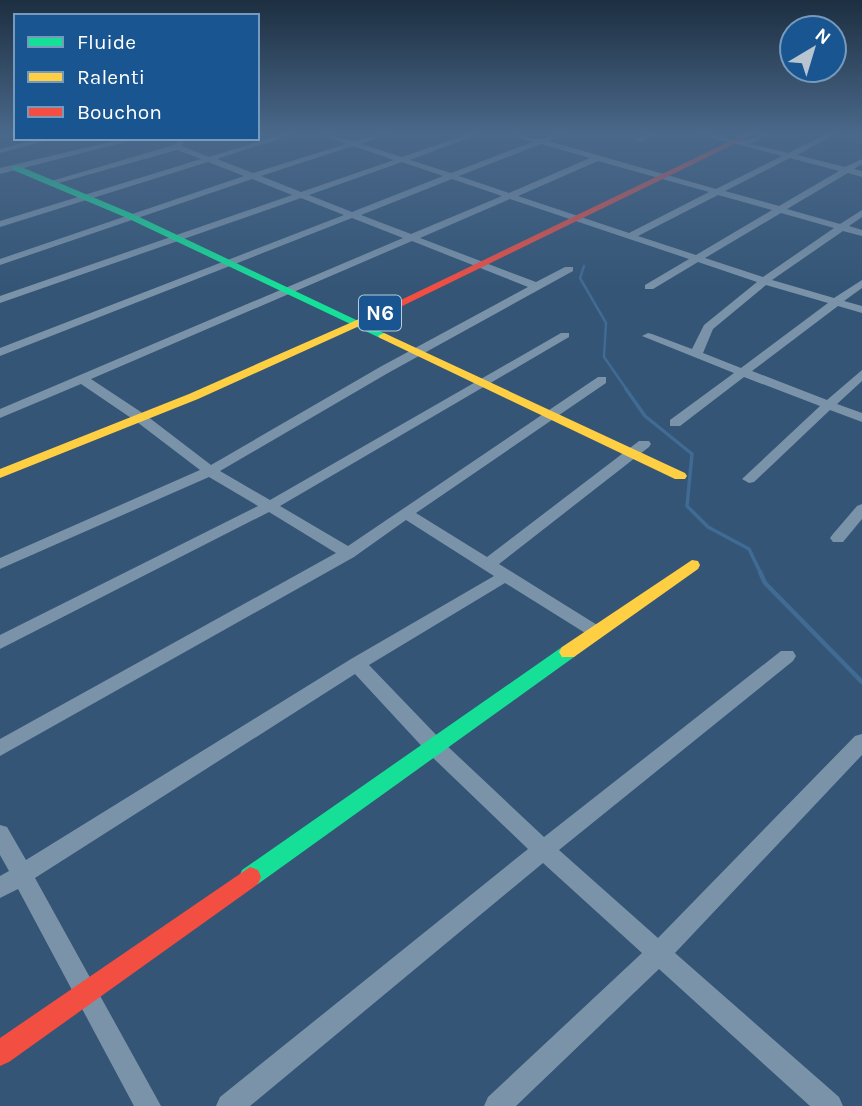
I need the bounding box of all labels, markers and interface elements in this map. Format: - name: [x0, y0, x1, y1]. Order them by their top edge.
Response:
- legend: [14, 14, 259, 140]
- north arrow: [778, 14, 848, 84]
- text: N: [811, 24, 835, 49]
- text: Fluide: [77, 30, 136, 54]
- text: Ralenti: [77, 65, 145, 89]
- text: Bouchon: [77, 100, 162, 124]
- road number: N6: [359, 296, 401, 330]

